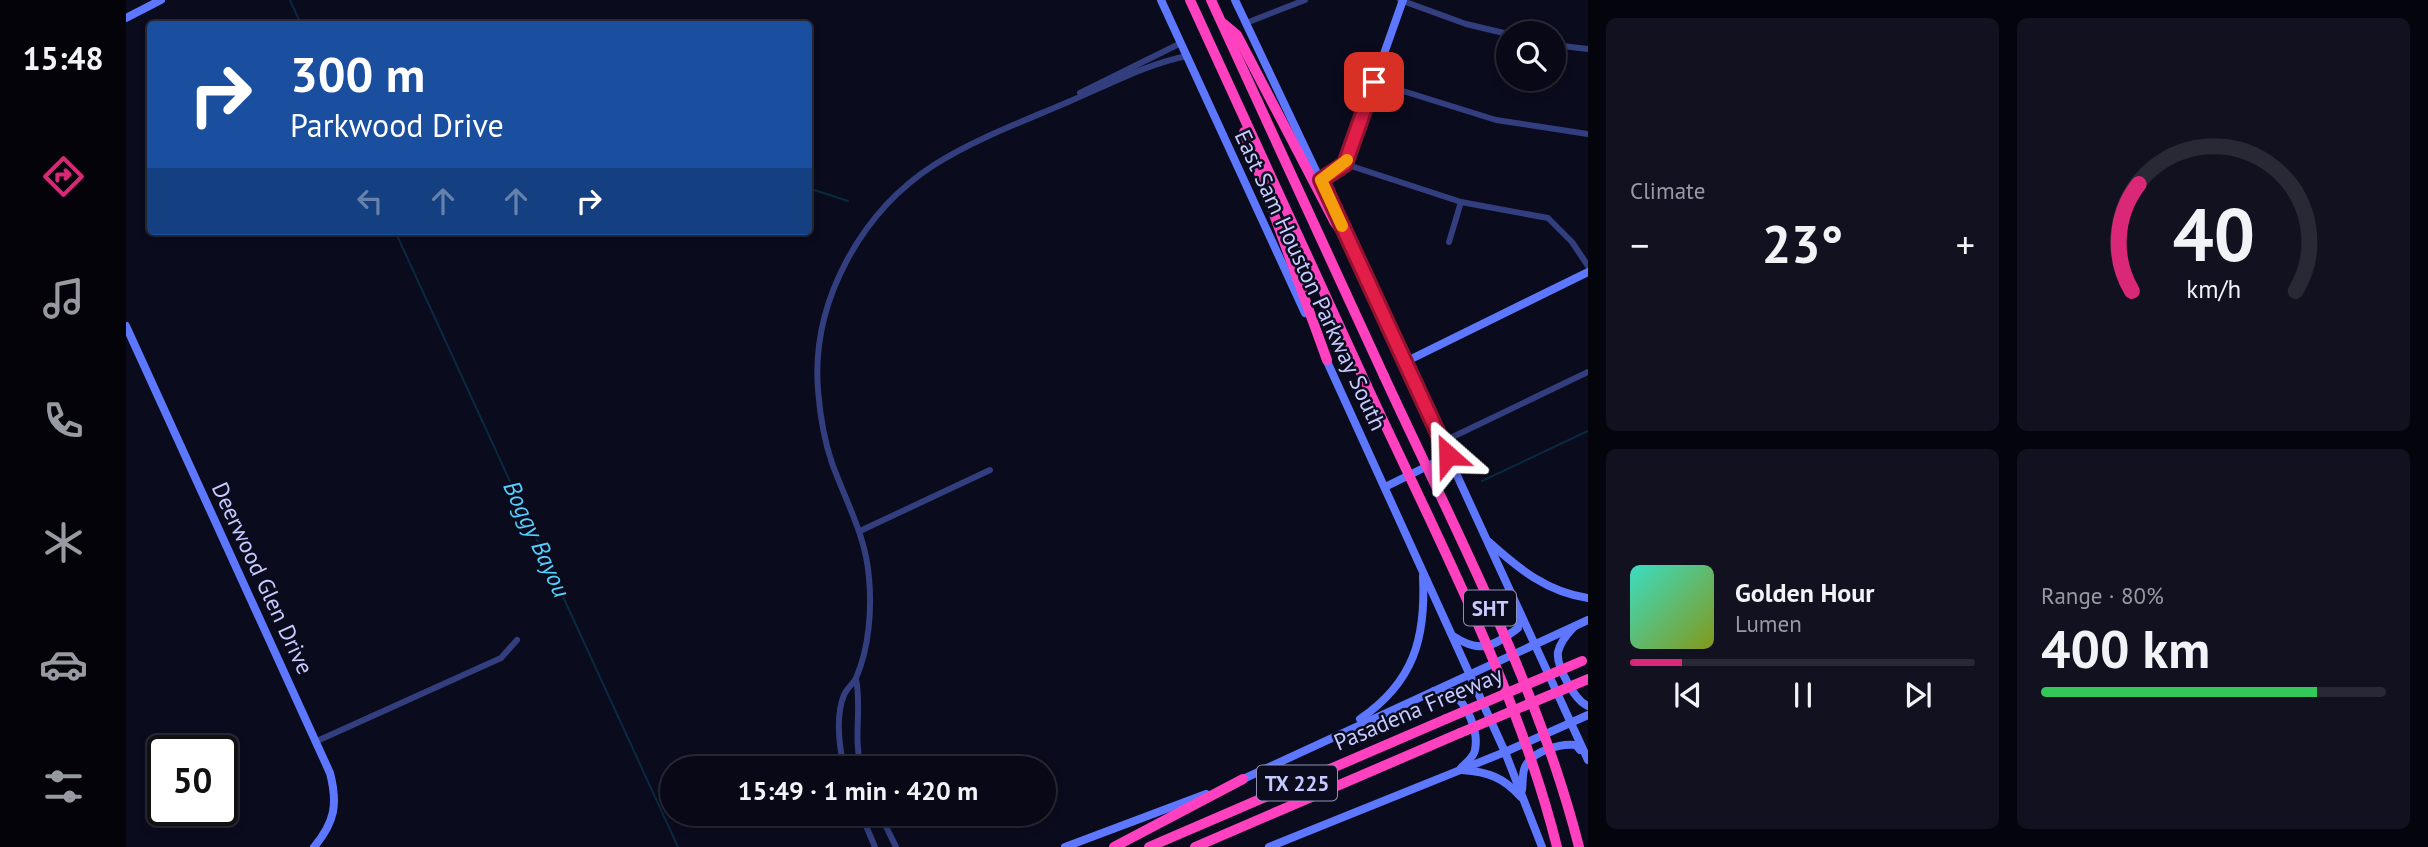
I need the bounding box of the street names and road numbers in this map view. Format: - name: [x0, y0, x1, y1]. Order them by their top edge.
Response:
- street label: East Sam Houston Parkway South: [1229, 125, 1393, 435]
- street label: Deerwood Glen Drive: [206, 477, 320, 679]
- road number: SHT: [1464, 590, 1516, 626]
- street label: Pasadena Freeway: [1329, 659, 1507, 757]
- road number: TX 225: [1257, 766, 1337, 800]

